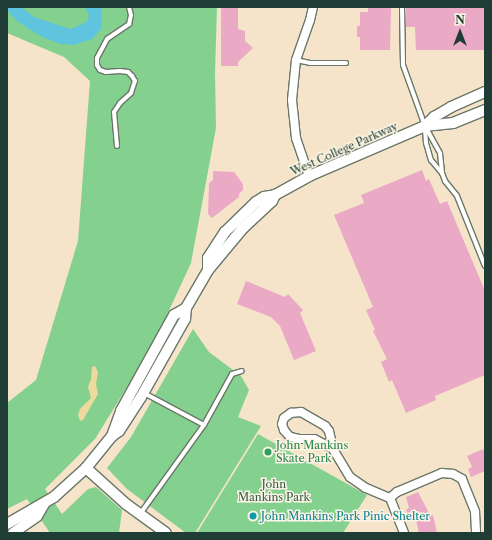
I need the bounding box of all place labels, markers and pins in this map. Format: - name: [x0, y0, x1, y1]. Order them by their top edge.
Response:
- place label: John Mankins Skate Park: [276, 439, 348, 465]
- marker: John Mankins Skate Park: [263, 447, 273, 457]
- place label: John Mankins Park Pinic Shelter: [261, 509, 430, 523]
- marker: John Mankins Park Pinic Shelter: [248, 511, 258, 521]

